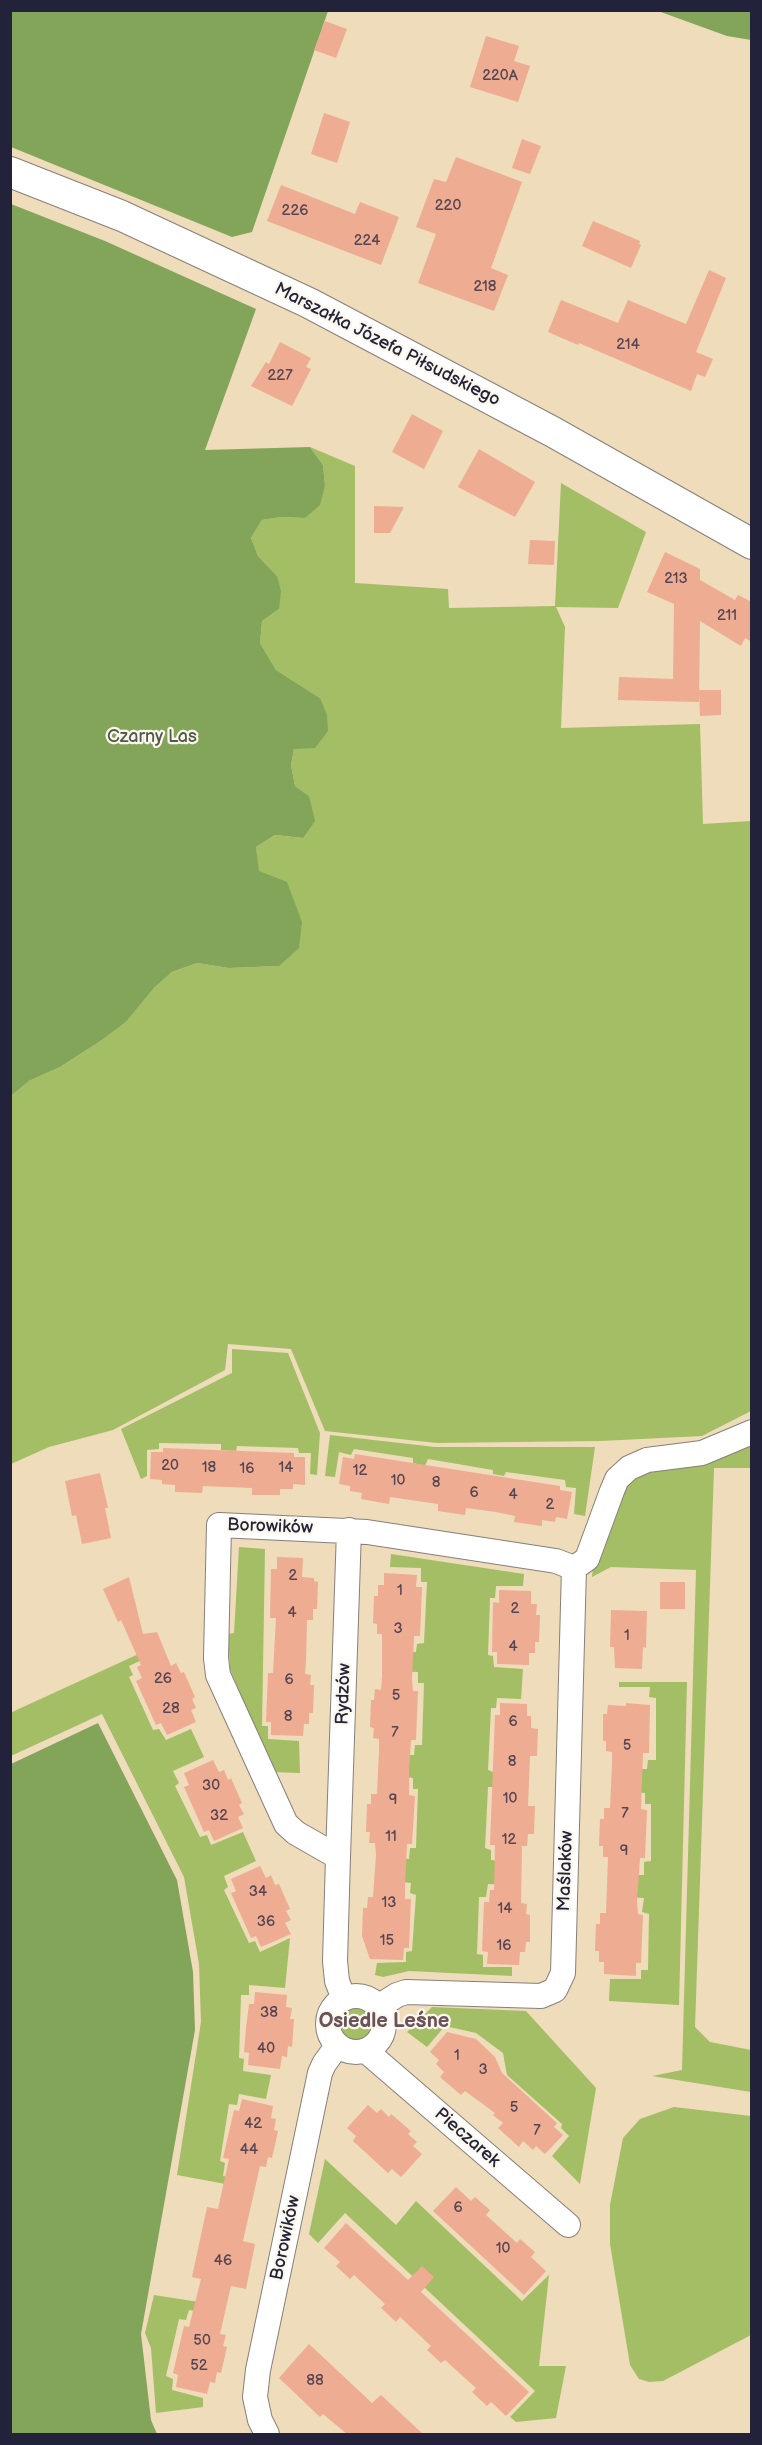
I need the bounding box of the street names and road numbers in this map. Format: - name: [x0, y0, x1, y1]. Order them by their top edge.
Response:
- street label: Marszałka Józefa Piłsudskiego: [271, 279, 503, 411]
- street label: Borowików: [227, 1515, 313, 1539]
- street label: Rydzów: [332, 1663, 356, 1725]
- street label: Maślaków: [554, 1830, 578, 1912]
- street label: Pieczarek: [430, 2104, 504, 2172]
- street label: Borowików: [267, 2194, 305, 2282]

